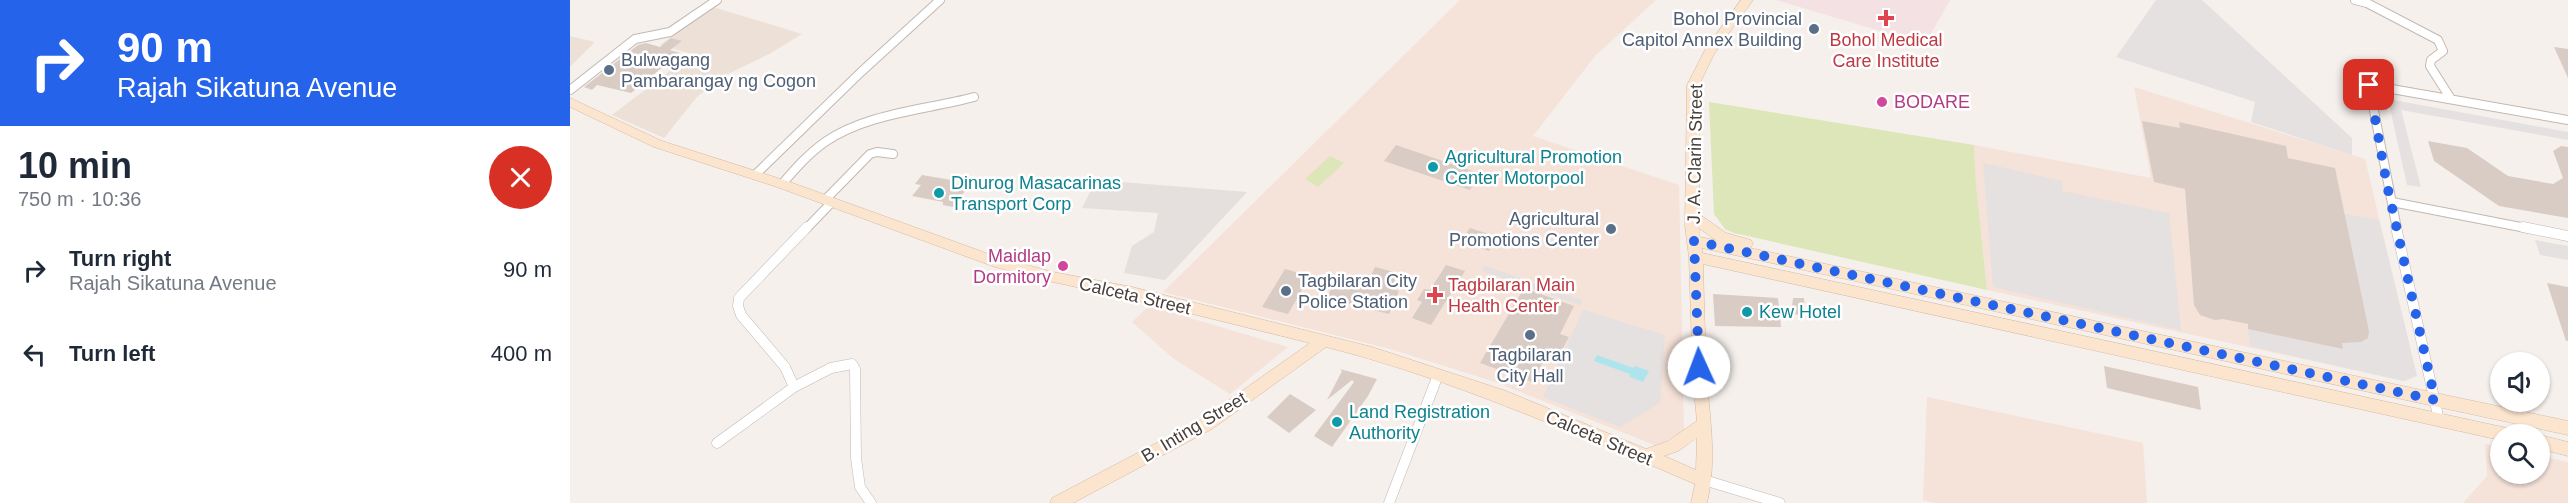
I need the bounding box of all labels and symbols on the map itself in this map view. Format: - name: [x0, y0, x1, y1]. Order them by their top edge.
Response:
- place label: Bohol Provincial Capitol Annex Building: [1622, 9, 1802, 50]
- marker: Bohol Medical Care Institute: [1877, 9, 1895, 27]
- marker: Bohol Provincial Capitol Annex Building: [1807, 22, 1821, 36]
- place label: Bohol Medical Care Institute: [1829, 30, 1943, 71]
- place label: Bulwagang Pambarangay ng Cogon: [621, 50, 816, 91]
- pin: [2343, 59, 2394, 110]
- marker: Bulwagang Pambarangay ng Cogon: [602, 63, 616, 77]
- street label: J. A. Clarin Street: [1684, 84, 1706, 224]
- place label: BODARE: [1894, 92, 1970, 112]
- marker: BODARE: [1875, 95, 1889, 109]
- place label: Agricultural Promotion Center Motorpool: [1445, 147, 1622, 188]
- marker: Agricultural Promotion Center Motorpool: [1426, 160, 1440, 174]
- place label: Dinurog Masacarinas Transport Corp: [951, 173, 1121, 214]
- marker: Dinurog Masacarinas Transport Corp: [932, 186, 946, 200]
- place label: Agricultural Promotions Center: [1449, 209, 1599, 250]
- marker: Agricultural Promotions Center: [1604, 222, 1618, 236]
- place label: Maidlap Dormitory: [973, 246, 1051, 287]
- marker: Maidlap Dormitory: [1056, 259, 1070, 273]
- place label: Tagbilaran City Police Station: [1298, 271, 1417, 312]
- street label: Calceta Street: [1077, 273, 1193, 319]
- place label: Tagbilaran Main Health Center: [1448, 275, 1575, 316]
- marker: Tagbilaran City Police Station: [1279, 284, 1293, 298]
- marker: Tagbilaran Main Health Center: [1426, 286, 1444, 304]
- place label: Kew Hotel: [1759, 302, 1841, 322]
- marker: Kew Hotel: [1740, 305, 1754, 319]
- marker: Tagbilaran City Hall: [1523, 328, 1537, 342]
- position arrow: [1667, 335, 1731, 399]
- place label: Tagbilaran City Hall: [1488, 345, 1572, 386]
- street label: B. Inting Street: [1138, 388, 1250, 466]
- place label: Land Registration Authority: [1349, 402, 1490, 443]
- street label: Calceta Street: [1543, 407, 1655, 469]
- marker: Land Registration Authority: [1330, 415, 1344, 429]

